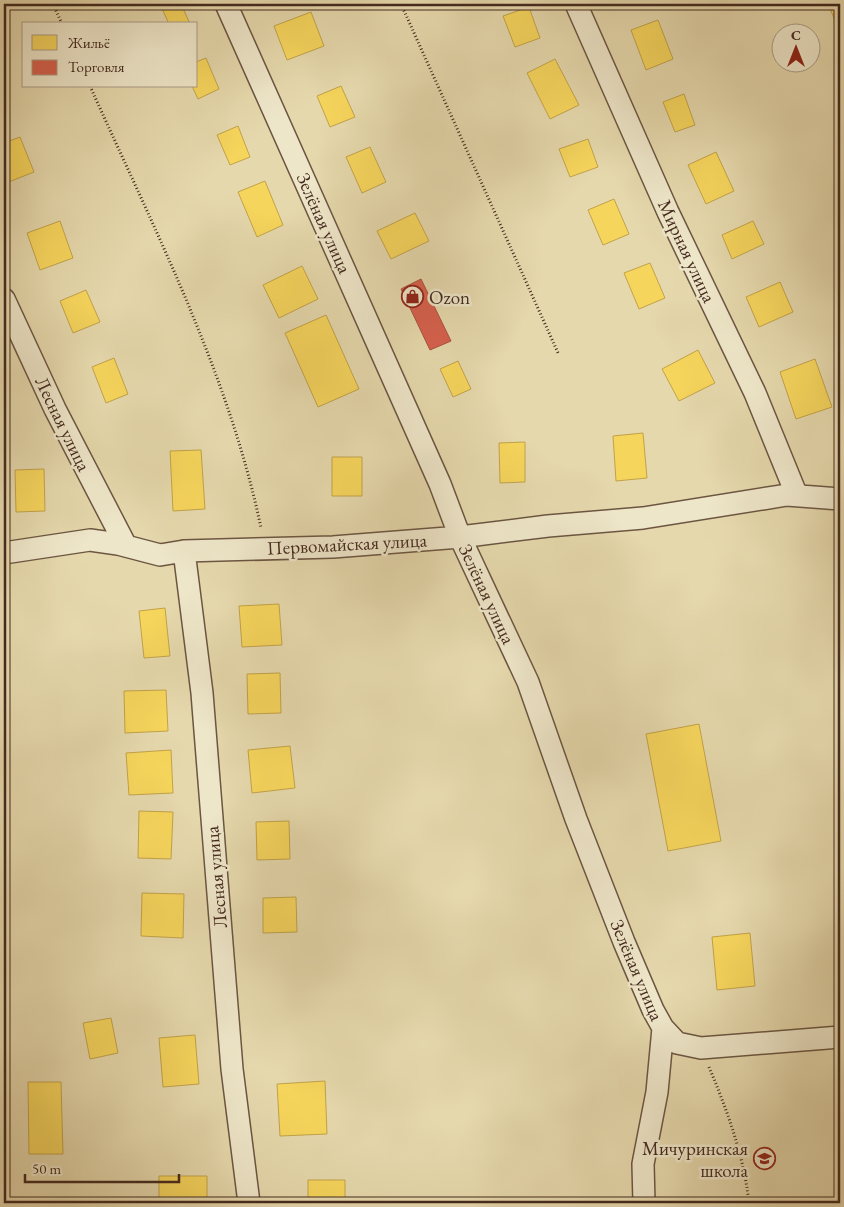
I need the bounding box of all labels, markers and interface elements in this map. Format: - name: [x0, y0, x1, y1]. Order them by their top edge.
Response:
- legend: [22, 22, 198, 88]
- north arrow: [772, 22, 822, 72]
- text: С: [791, 26, 801, 44]
- text: Жильё: [67, 33, 110, 52]
- text: Торговля: [68, 57, 125, 76]
- street label: Зелёная улица: [291, 169, 358, 278]
- street label: Мирная улица: [652, 195, 722, 307]
- shop icon: Ozon: [401, 285, 425, 309]
- place label: Ozon: [429, 285, 470, 310]
- street label: Лесная улица: [29, 373, 97, 476]
- street label: Первомайская улица: [266, 527, 428, 561]
- street label: Зелёная улица: [453, 540, 521, 649]
- street label: Лесная улица: [199, 825, 233, 929]
- street label: Зелёная улица: [604, 916, 670, 1025]
- place label: Мичуринская школа: [642, 1136, 748, 1183]
- school or university icon: Мичуринская школа: [752, 1147, 776, 1171]
- scale bar: [25, 1152, 179, 1184]
- text: 50 m: [32, 1159, 61, 1178]

